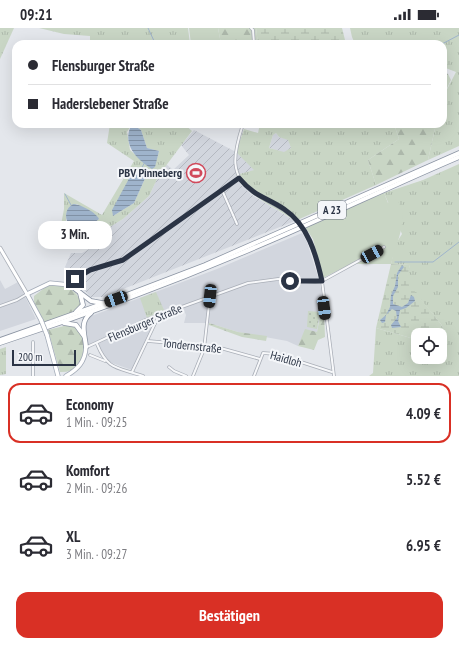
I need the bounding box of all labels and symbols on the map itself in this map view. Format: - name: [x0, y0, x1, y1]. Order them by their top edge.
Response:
- sports icon: PBV Pinneberg: [185, 162, 207, 184]
- place label: PBV Pinneberg: [119, 165, 182, 180]
- road number: A 23: [318, 201, 346, 219]
- callout: 3 Min.: [38, 221, 112, 249]
- car: [359, 243, 385, 265]
- route end: [66, 270, 84, 288]
- route start: [281, 272, 299, 290]
- car: [203, 283, 217, 309]
- car: [103, 289, 129, 309]
- car: [317, 295, 331, 321]
- street label: Flensburger Straße: [105, 300, 184, 345]
- street label: Tondernstraße: [162, 335, 222, 356]
- street label: Haidloh: [269, 347, 304, 370]
- scale bar: [12, 348, 76, 367]

